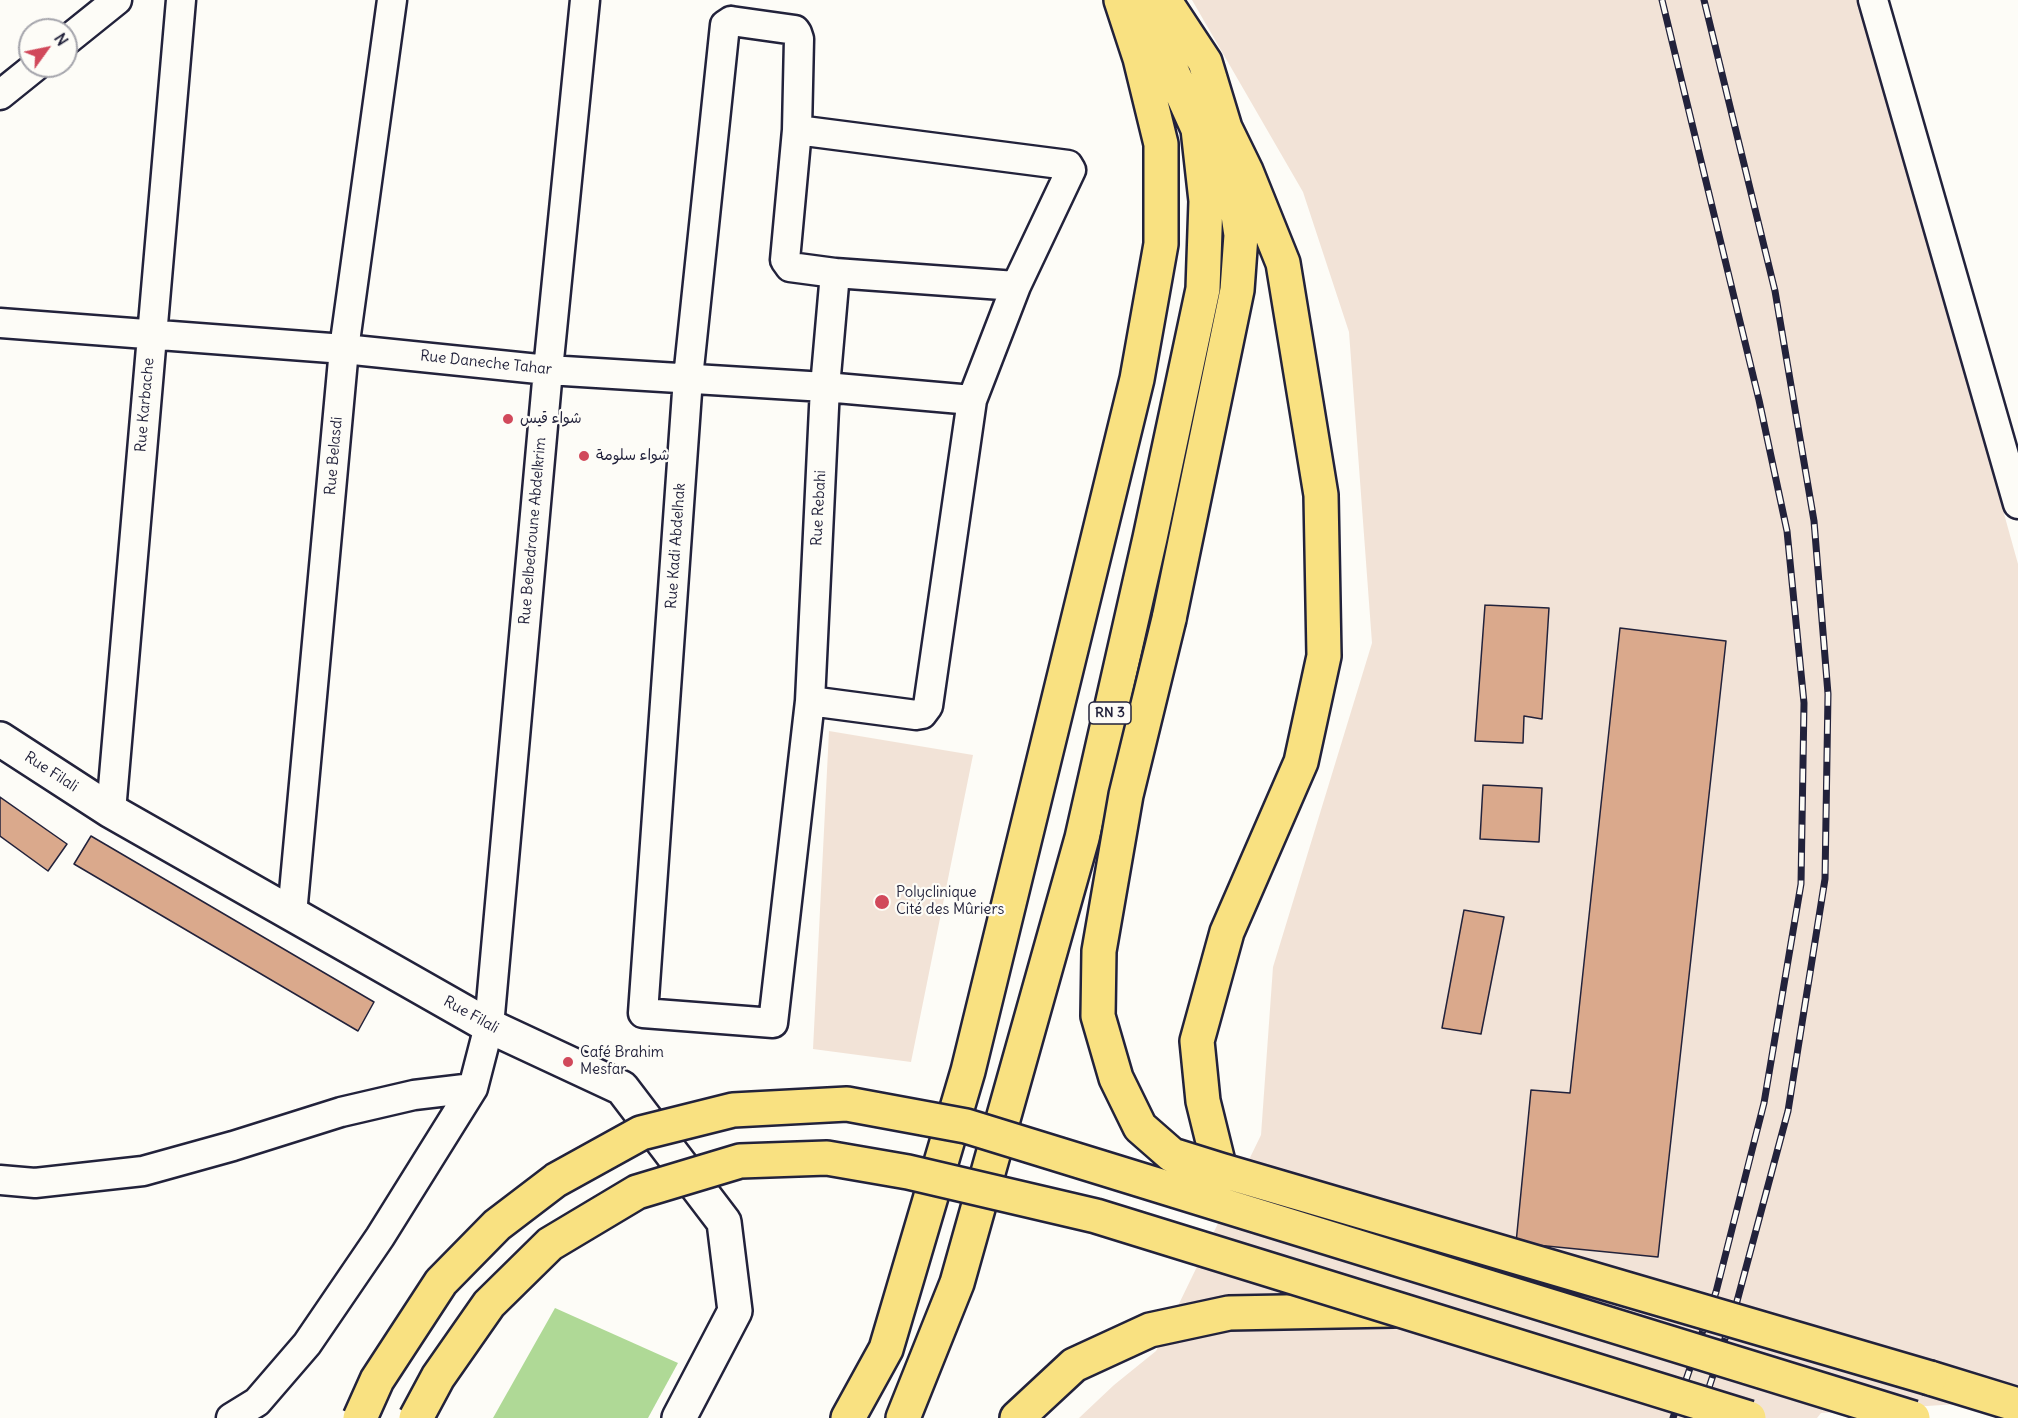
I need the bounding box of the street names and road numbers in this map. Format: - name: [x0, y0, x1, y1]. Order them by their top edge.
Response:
- street label: Rue Daneche Tahar: [419, 347, 553, 379]
- street label: Rue Karbache: [132, 357, 158, 453]
- street label: Rue Belasdi: [322, 416, 346, 496]
- street label: Rue Belbedroune Abdelkrim: [516, 437, 550, 625]
- street label: Rue Rebahi: [808, 470, 830, 546]
- street label: Rue Kadi Abdelhak: [663, 482, 689, 610]
- road number: RN 3: [1089, 702, 1131, 724]
- street label: Rue Filali: [21, 748, 81, 796]
- street label: Rue Filali: [440, 993, 502, 1037]

